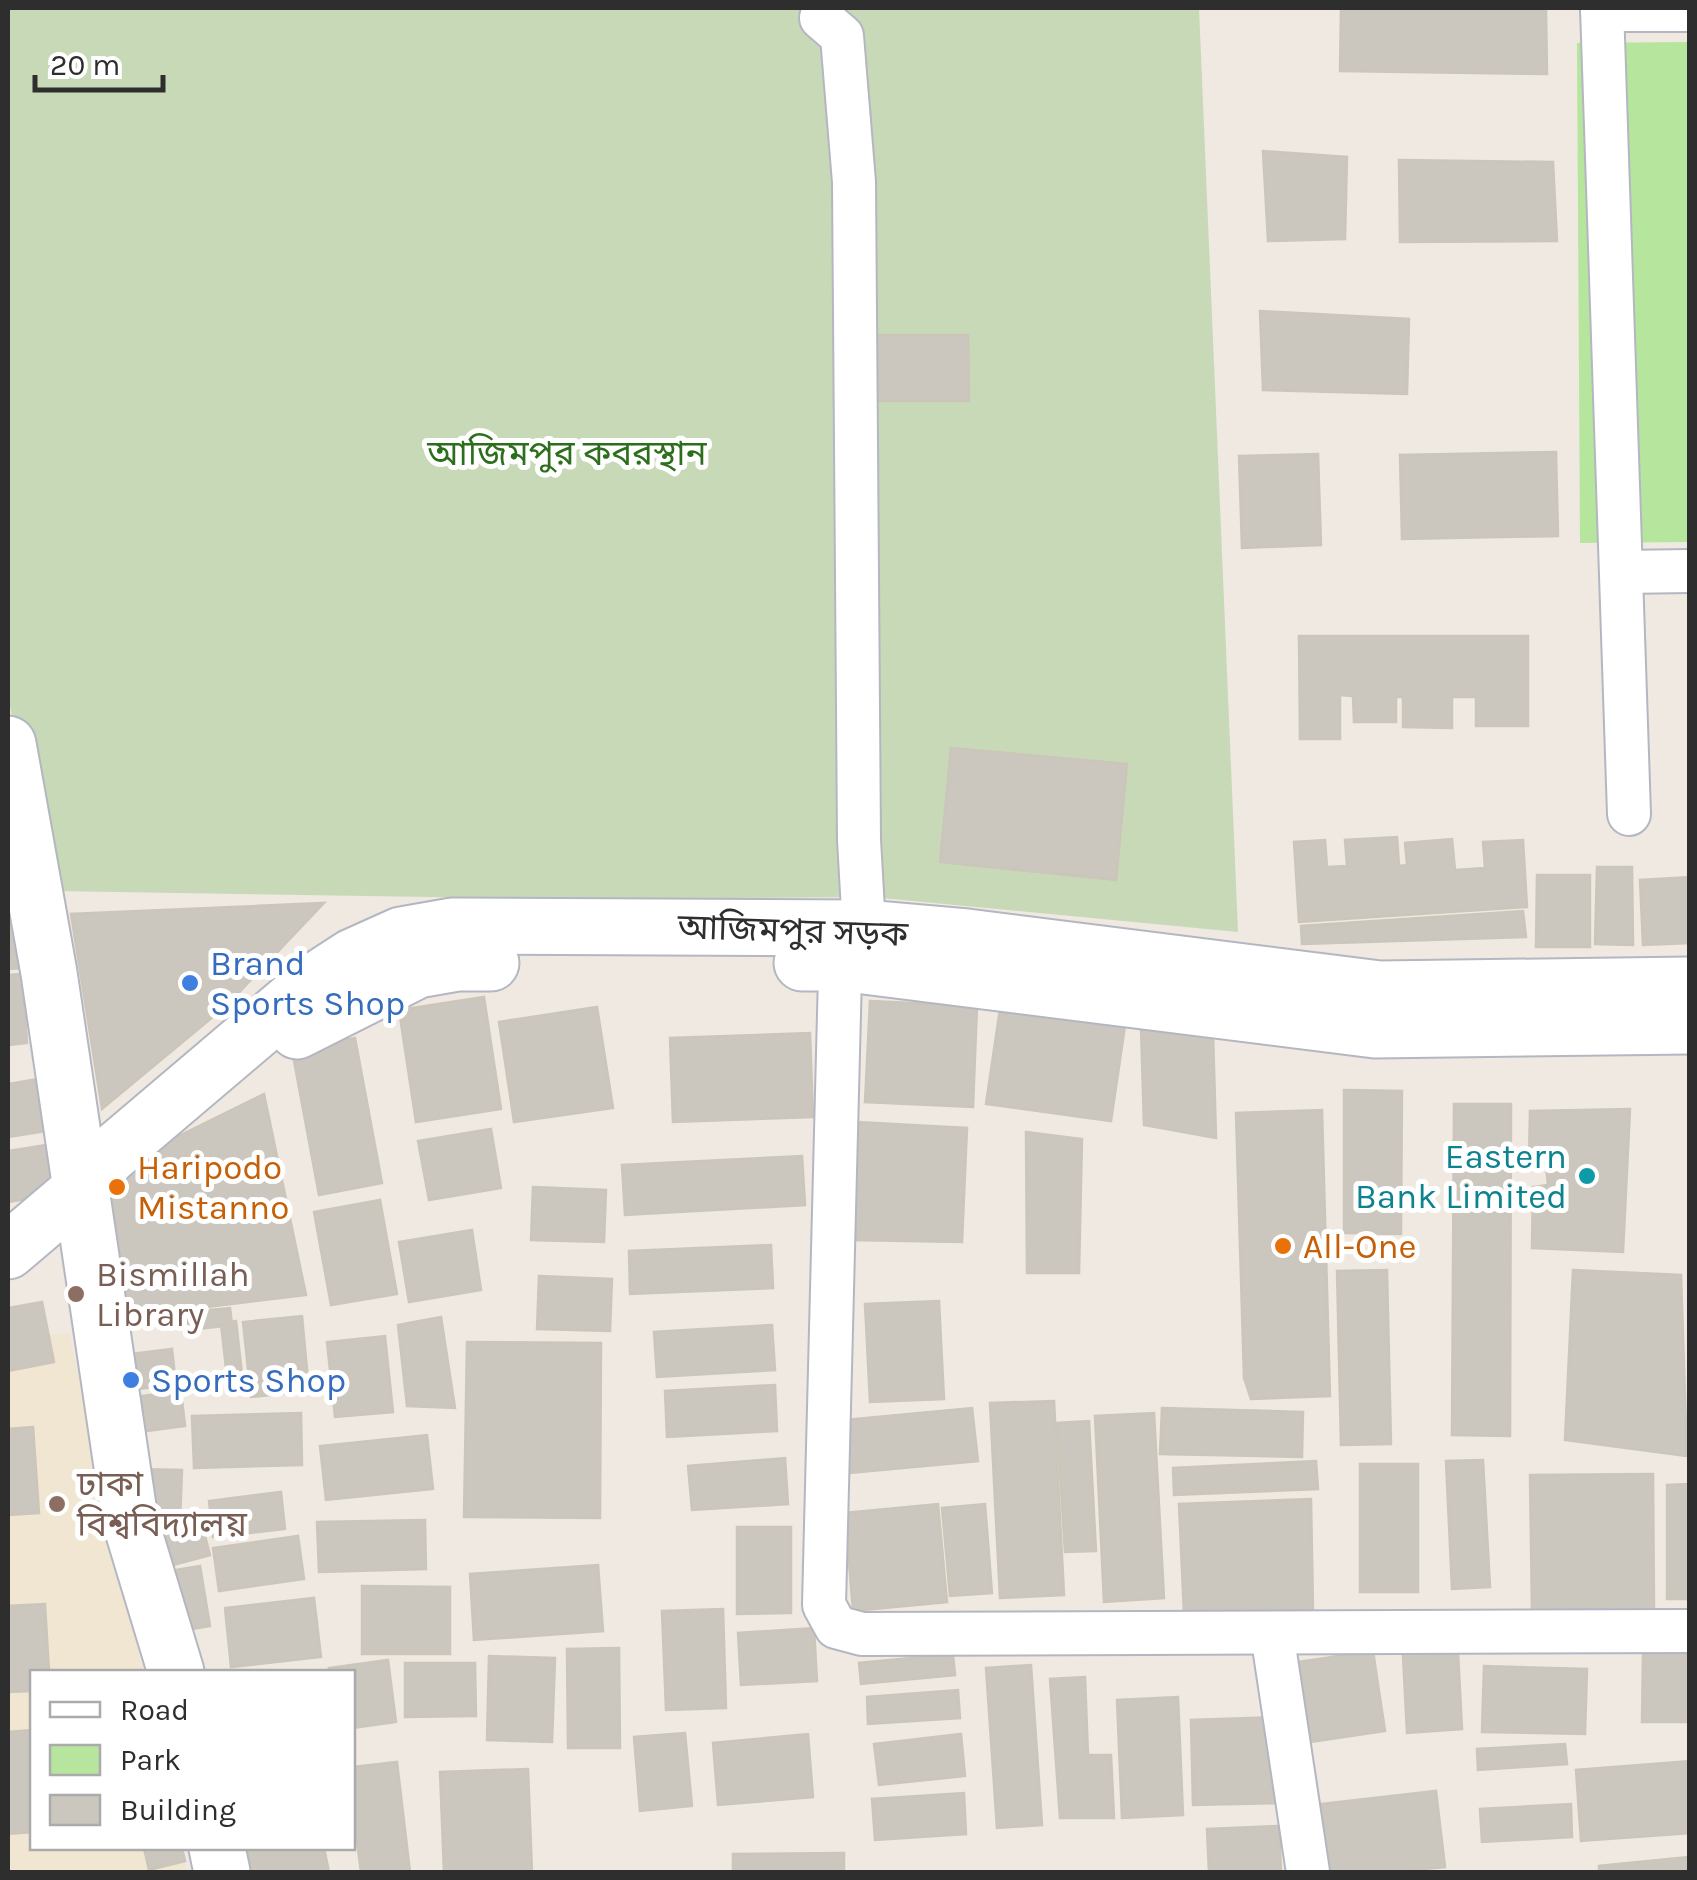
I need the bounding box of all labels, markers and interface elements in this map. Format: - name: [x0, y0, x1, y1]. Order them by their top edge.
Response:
- scale bar: [35, 30, 162, 92]
- text: 20 m: [50, 47, 120, 83]
- park label: আজিমপুর কবরস্থান: [426, 433, 708, 474]
- street label: আজিমপুর সড়ক: [676, 906, 910, 955]
- place label: Brand Sports Shop: [210, 943, 405, 1024]
- marker: Brand Sports Shop: [179, 972, 201, 994]
- place label: Eastern Bank Limited: [1355, 1136, 1567, 1217]
- place label: Haripodo Mistanno: [137, 1147, 289, 1228]
- marker: Eastern Bank Limited: [1576, 1165, 1598, 1187]
- marker: Haripodo Mistanno: [106, 1176, 128, 1198]
- place label: All-One: [1303, 1226, 1417, 1267]
- marker: All-One: [1272, 1235, 1294, 1257]
- place label: Bismillah Library: [96, 1254, 250, 1335]
- marker: Bismillah Library: [65, 1283, 87, 1305]
- place label: Sports Shop: [151, 1360, 346, 1401]
- marker: Sports Shop: [120, 1369, 142, 1391]
- place label: ঢাকা বিশ্ববিদ্যালয়: [76, 1464, 248, 1545]
- marker: ঢাকা বিশ্ববিদ্যালয়: [46, 1493, 68, 1515]
- legend: [30, 1670, 355, 1850]
- text: Road: [120, 1692, 189, 1728]
- text: Park: [120, 1742, 181, 1778]
- text: Building: [120, 1792, 236, 1828]

